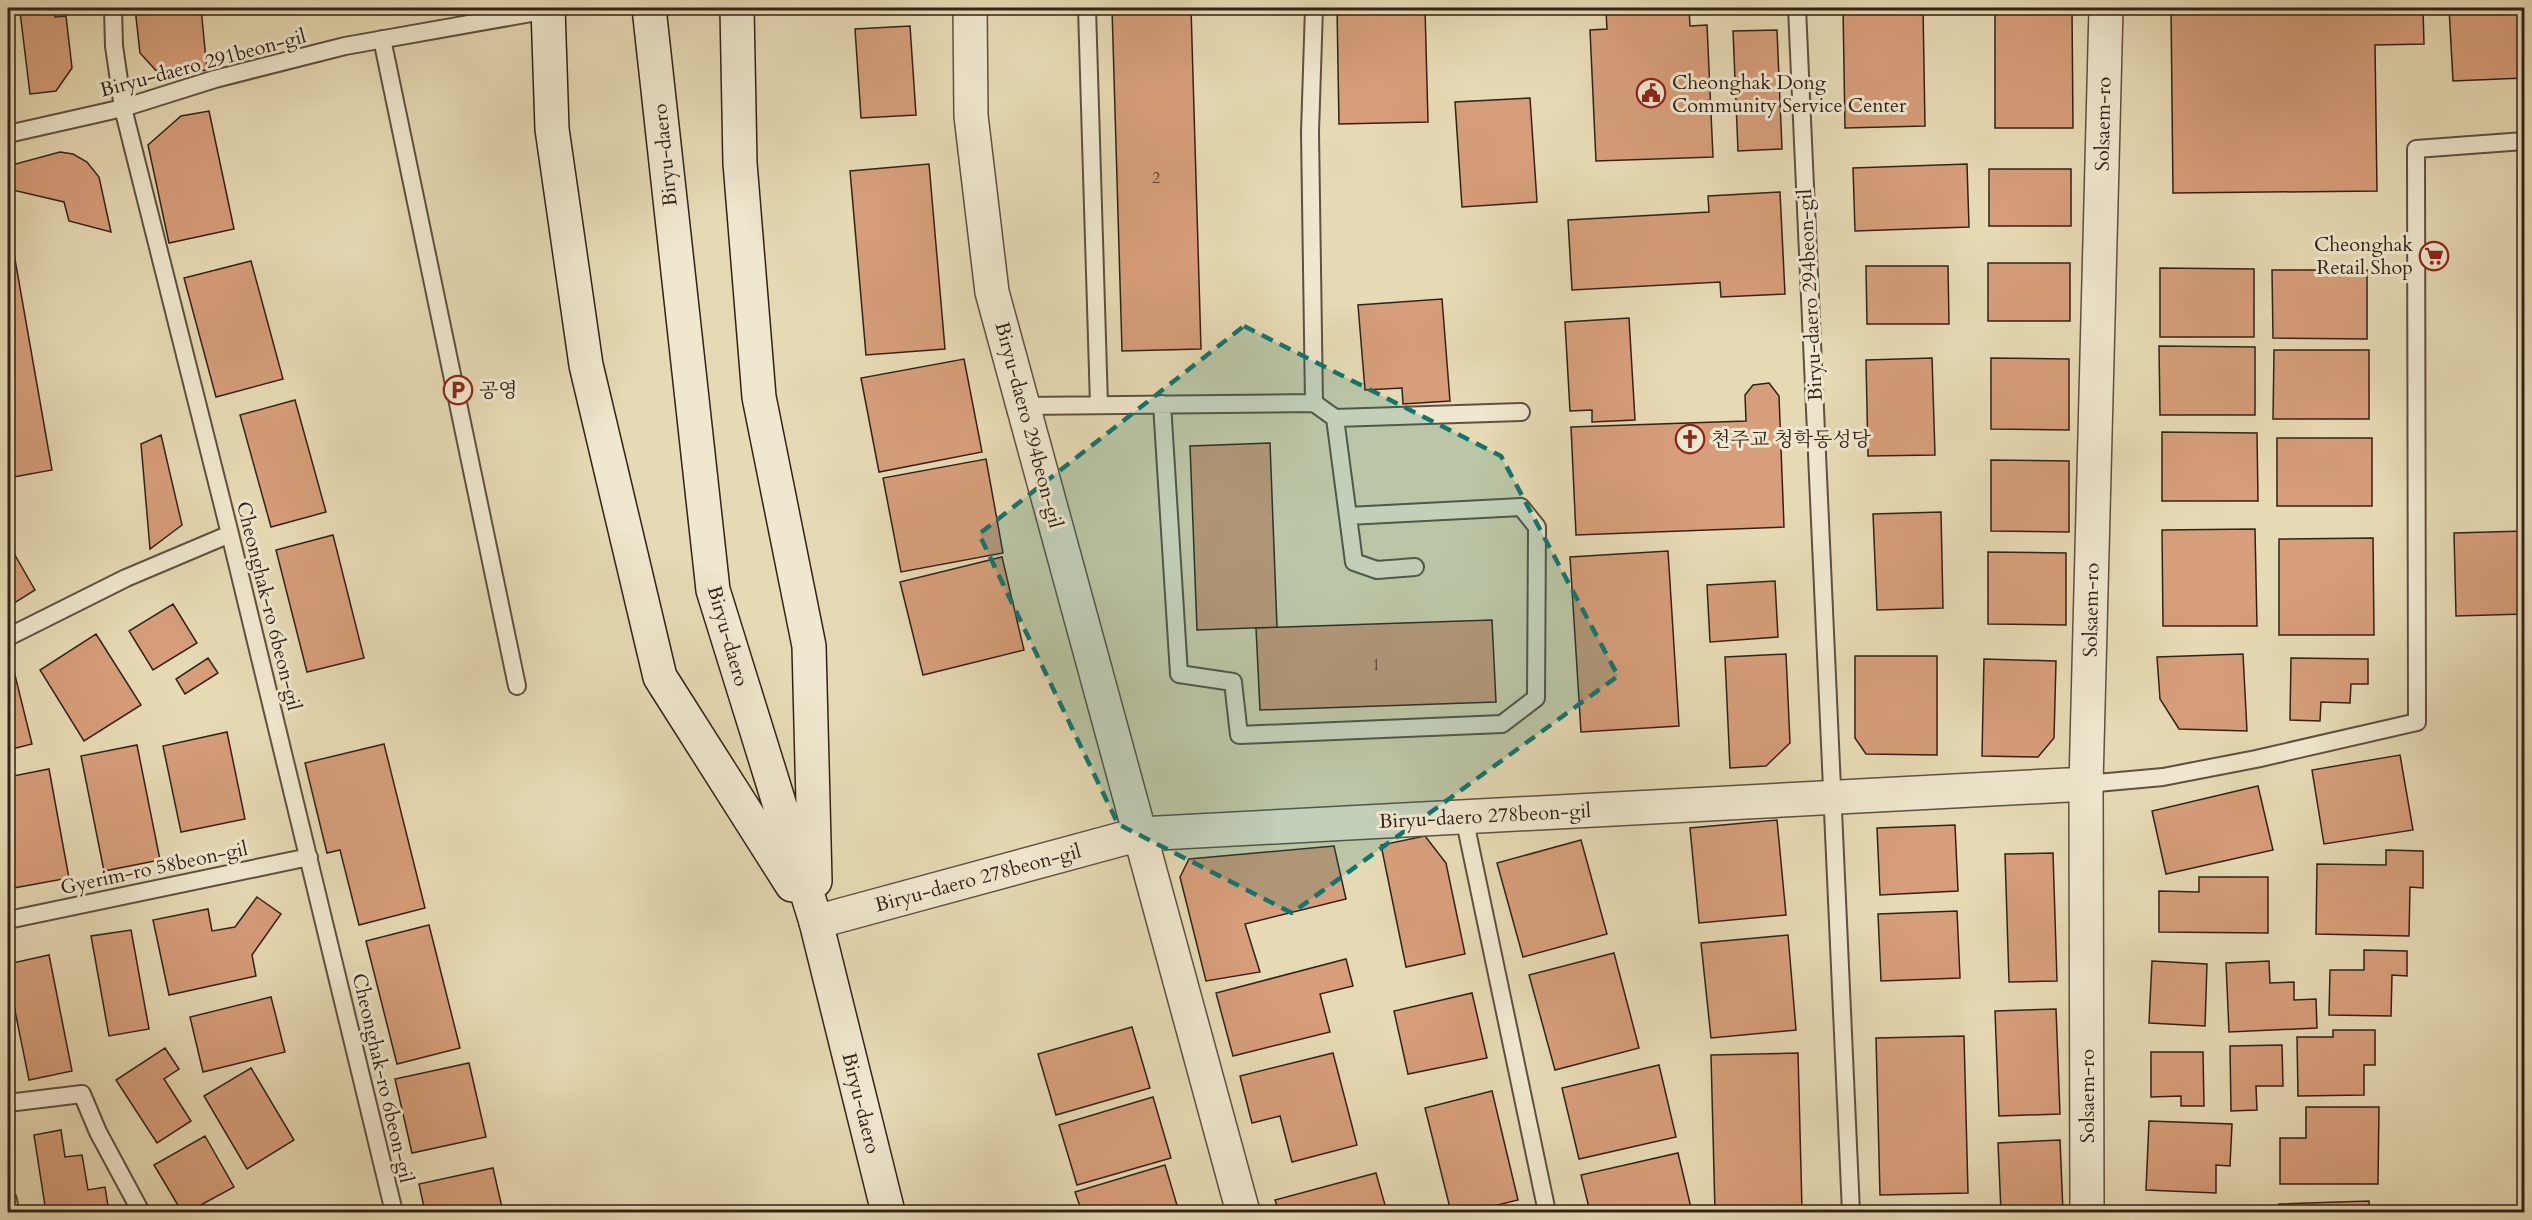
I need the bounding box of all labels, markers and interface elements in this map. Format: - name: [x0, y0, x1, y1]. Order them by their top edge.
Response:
- street label: Biryu-daero 291beon-gil: [97, 22, 309, 104]
- place label: Cheonghak Dong Community Service Center: [1672, 69, 1907, 119]
- street label: Solsaem-ro: [2089, 76, 2117, 171]
- public building icon: Cheonghak Dong Community Service Center: [1635, 77, 1667, 109]
- street label: Biryu-daero: [646, 102, 684, 208]
- house number: 2: [1152, 167, 1160, 189]
- street label: Biryu-daero 294beon-gil: [1791, 188, 1829, 402]
- place label: Cheonghak Retail Shop: [2314, 231, 2413, 281]
- supermarket icon: Cheonghak Retail Shop: [2418, 240, 2450, 272]
- street label: Biryu-daero 294beon-gil: [988, 319, 1070, 531]
- parking icon: 공영: [442, 374, 474, 406]
- place label: 공영: [479, 377, 518, 404]
- church icon: 천주교 청학동성당: [1674, 423, 1706, 455]
- place label: 천주교 청학동성당: [1711, 426, 1872, 453]
- street label: Cheonghak-ro 6beon-gil: [230, 499, 308, 713]
- street label: Solsaem-ro: [2077, 562, 2105, 657]
- street label: Biryu-daero: [701, 583, 755, 690]
- house number: 1: [1372, 654, 1380, 676]
- street label: Biryu-daero 278beon-gil: [1378, 797, 1592, 835]
- street label: Gyerim-ro 58beon-gil: [58, 835, 250, 901]
- street label: Biryu-daero 278beon-gil: [872, 837, 1084, 919]
- street label: Cheonghak-ro 6beon-gil: [346, 970, 420, 1186]
- street label: Solsaem-ro: [2074, 1049, 2101, 1143]
- street label: Biryu-daero: [835, 1050, 887, 1157]

